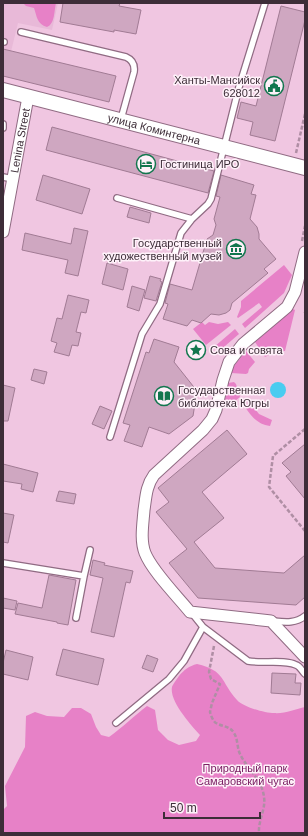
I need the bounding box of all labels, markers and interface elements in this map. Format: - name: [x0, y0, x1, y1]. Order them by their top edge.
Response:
- place label: Ханты-Мансийск 628012: [174, 74, 260, 99]
- public building icon: Ханты-Мансийск 628012: [263, 75, 285, 97]
- street label: Lenina Street: [8, 107, 32, 174]
- street label: улица Коминтерна: [107, 111, 202, 147]
- hotel icon: Гостиница ИРО: [135, 153, 157, 175]
- place label: Гостиница ИРО: [160, 158, 240, 170]
- place label: Государственный художественный музей: [103, 237, 222, 262]
- museum icon: Государственный художественный музей: [225, 238, 247, 260]
- place icon: Сова и совята: [185, 339, 207, 361]
- place label: Сова и совята: [210, 344, 283, 356]
- place label: Государственная библиотека Югры: [178, 384, 269, 409]
- library icon: Государственная библиотека Югры: [153, 385, 175, 407]
- park label: Природный парк Самаровский чугас: [196, 762, 295, 787]
- scale bar: [164, 794, 260, 820]
- text: 50 m: [170, 801, 197, 815]

